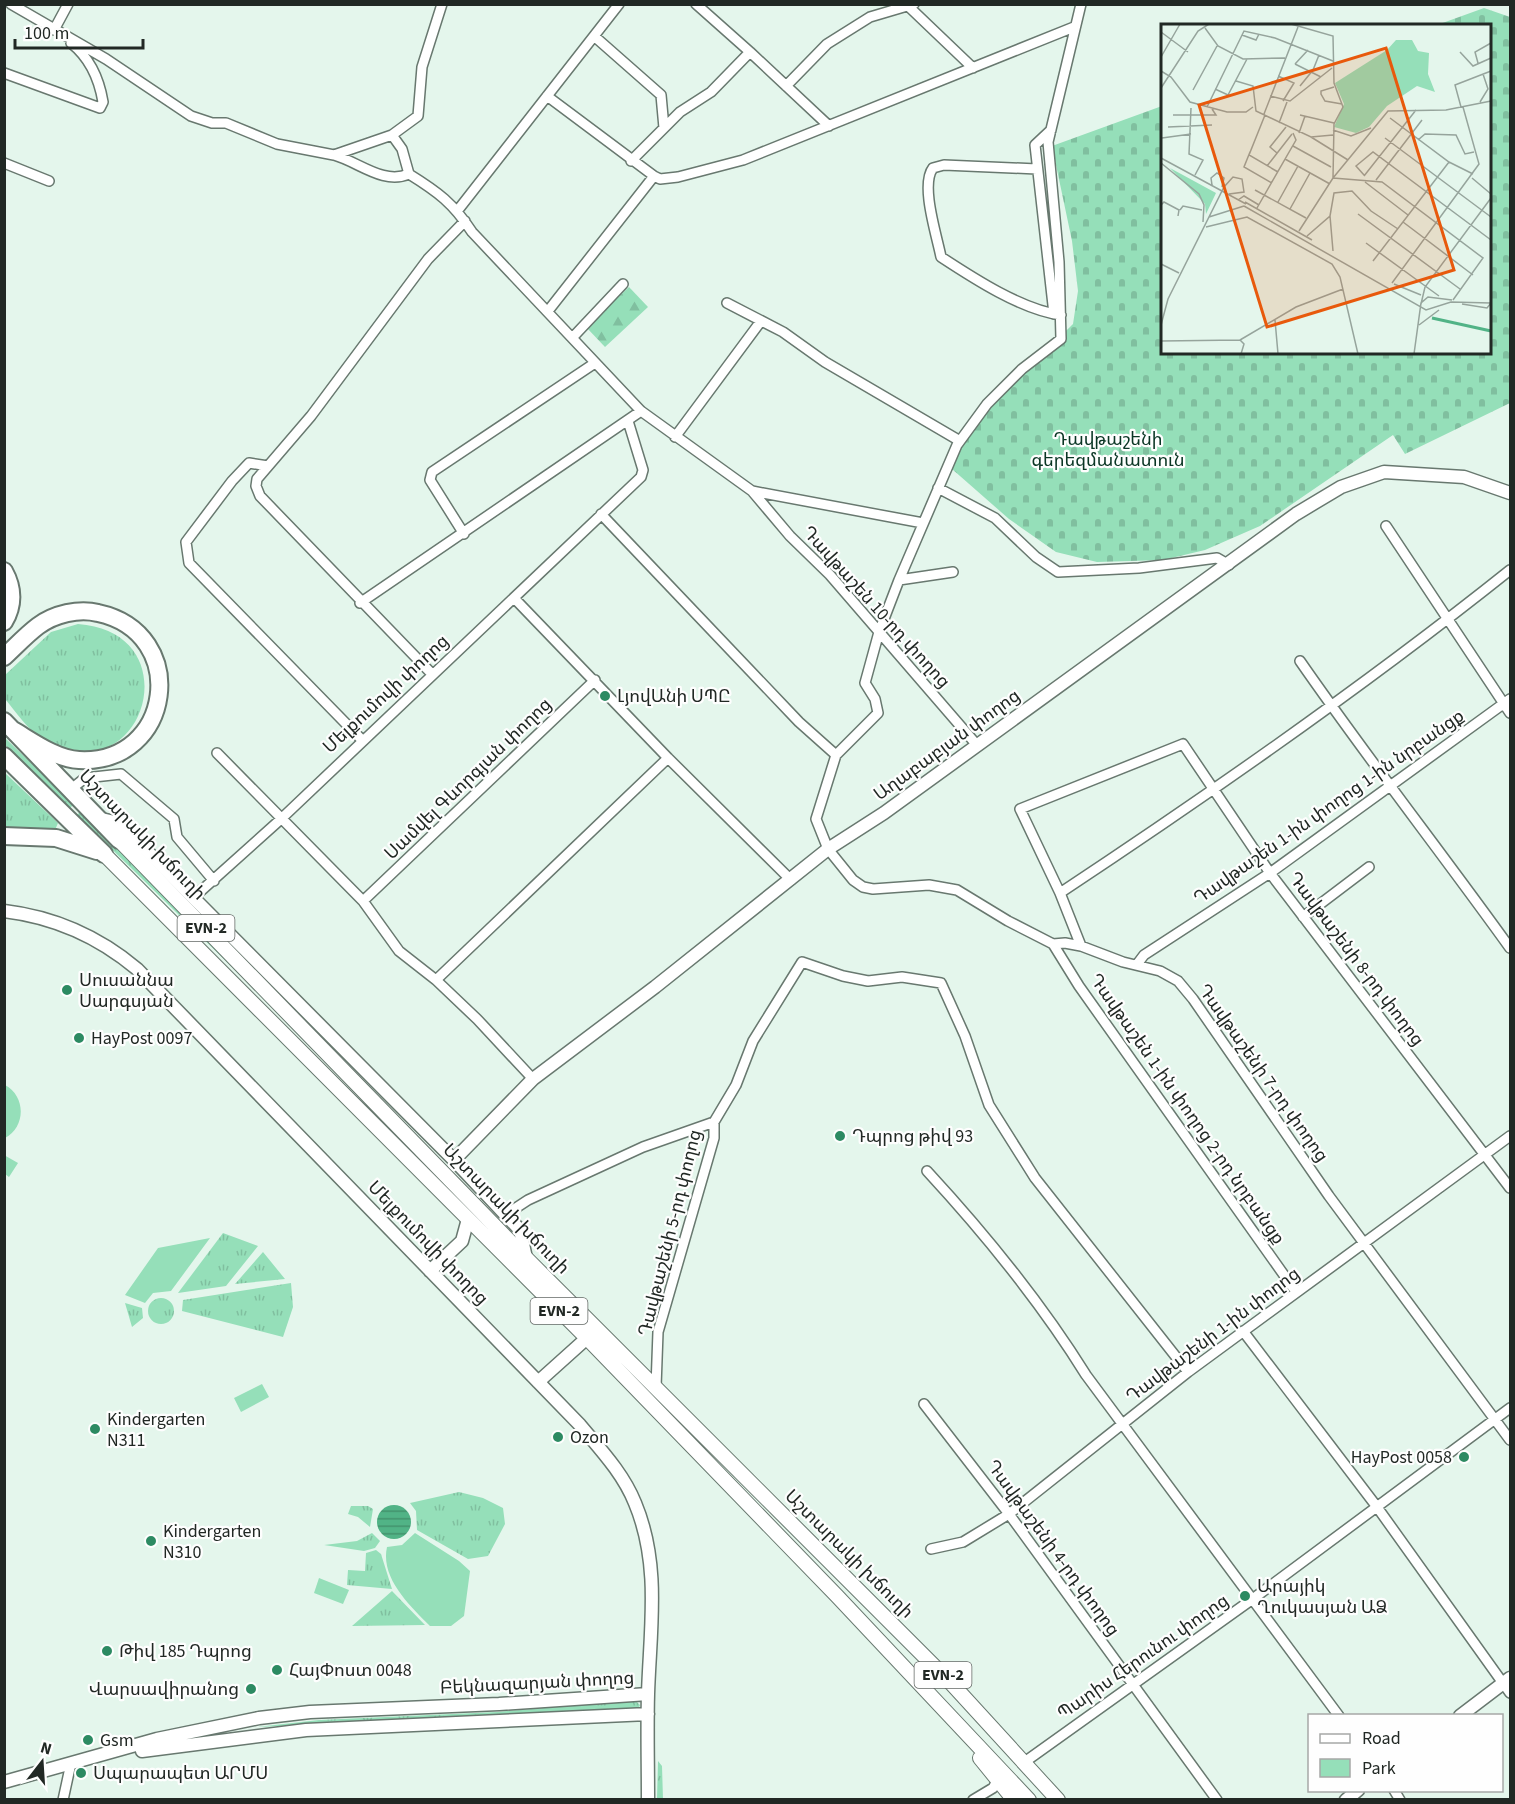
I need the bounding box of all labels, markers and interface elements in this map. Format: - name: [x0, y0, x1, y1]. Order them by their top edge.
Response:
- scale bar: [15, 12, 142, 50]
- text: 100 m: [24, 21, 69, 46]
- inset map: [1161, 24, 1491, 354]
- park label: Դավթաշենի գերեզմանատուն: [1031, 427, 1185, 473]
- street label: Դավթաշեն 10-րդ փողոց: [796, 520, 956, 694]
- street label: Մելքումովի փողոց: [318, 629, 454, 759]
- street label: Աղաբաբյան փողոց: [869, 683, 1025, 807]
- place label: ԼյովԱնի ՍՊԸ: [617, 684, 731, 709]
- marker: ԼյովԱնի ՍՊԸ: [598, 689, 612, 703]
- street label: Սամվել Գևորգյան փողոց: [379, 692, 557, 866]
- street label: Դավթաշեն 1-ին փողոց 1-ին նրբանցք: [1189, 703, 1469, 911]
- street label: Աշտարակի խճուղի: [73, 764, 211, 906]
- street label: Դավթաշենի 8-րդ փողոց: [1282, 867, 1430, 1051]
- road number: EVN-2: [178, 915, 234, 941]
- place label: Սուսաննա Սարգսյան: [79, 968, 174, 1014]
- street label: Դավթաշեն 1-ին փողոց 2-րդ նրբանցք: [1083, 968, 1291, 1250]
- street label: Դավթաշենի 7-րդ փողոց: [1192, 979, 1334, 1167]
- marker: Սուսաննա Սարգսյան: [60, 983, 74, 997]
- place label: HayPost 0097: [91, 1026, 192, 1051]
- marker: HayPost 0097: [72, 1031, 86, 1045]
- place label: Դպրոց թիվ 93: [852, 1124, 973, 1149]
- street label: Դավթաշենի 5-րդ փողոց: [632, 1127, 708, 1339]
- marker: Դպրոց թիվ 93: [833, 1129, 847, 1143]
- street label: Աշտարակի խճուղի: [437, 1138, 575, 1280]
- street label: Մելքումովի փողոց: [362, 1175, 494, 1311]
- street label: Դավթաշենի 1-ին փողոց: [1121, 1261, 1305, 1409]
- road number: EVN-2: [530, 1298, 588, 1324]
- place label: Kindergarten N311: [107, 1407, 205, 1453]
- marker: Kindergarten N311: [88, 1422, 102, 1436]
- place label: Ozon: [570, 1425, 609, 1450]
- marker: Ozon: [551, 1430, 565, 1444]
- place label: HayPost 0058: [1351, 1445, 1452, 1470]
- marker: HayPost 0058: [1457, 1450, 1471, 1464]
- street label: Դավթաշենի 4-րդ փողոց: [980, 1455, 1126, 1641]
- street label: Աշտարակի խճուղի: [779, 1484, 919, 1624]
- place label: Kindergarten N310: [163, 1519, 261, 1565]
- marker: Kindergarten N310: [144, 1534, 158, 1548]
- place label: Արայիկ Ղուկասյան ԱՁ: [1257, 1574, 1387, 1620]
- street label: Պարիս Հերունու փողոց: [1052, 1588, 1234, 1726]
- marker: Արայիկ Ղուկասյան ԱՁ: [1238, 1589, 1252, 1603]
- place label: Թիվ 185 Դպրոց: [119, 1639, 252, 1664]
- marker: Թիվ 185 Դպրոց: [100, 1644, 114, 1658]
- place label: ՀայՓոստ 0048: [289, 1658, 412, 1683]
- road number: EVN-2: [914, 1662, 972, 1688]
- marker: ՀայՓոստ 0048: [270, 1663, 284, 1677]
- street label: Բեկնազարյան փողոց: [439, 1665, 635, 1701]
- place label: Վարսավիրանոց: [89, 1677, 239, 1702]
- marker: Վարսավիրանոց: [244, 1682, 258, 1696]
- legend: [1308, 1714, 1503, 1792]
- text: Road: [1362, 1726, 1401, 1751]
- place label: Gsm: [100, 1728, 134, 1753]
- north arrow: [12, 1732, 72, 1792]
- marker: Gsm: [81, 1733, 95, 1747]
- text: N: [38, 1737, 54, 1761]
- text: Park: [1362, 1756, 1396, 1781]
- place label: Սպարապետ ԱՐՄՍ: [93, 1761, 268, 1786]
- marker: Սպարապետ ԱՐՄՍ: [74, 1766, 88, 1780]

